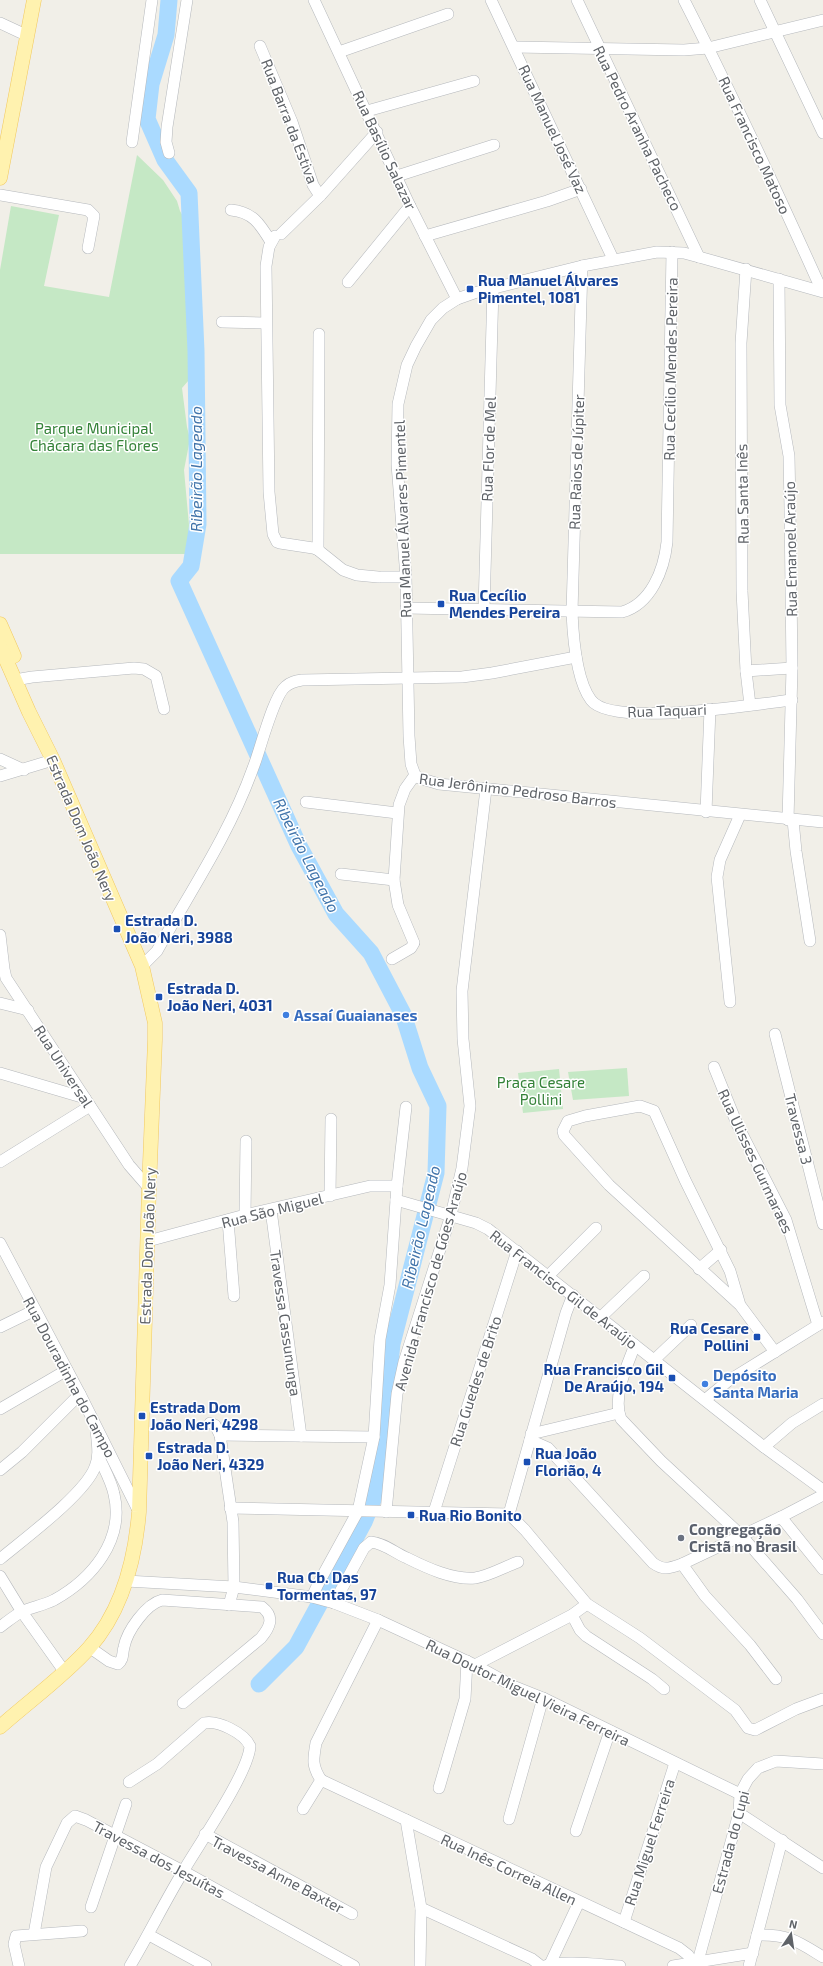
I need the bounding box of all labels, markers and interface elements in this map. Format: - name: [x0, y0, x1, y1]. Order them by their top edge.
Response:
- street label: Rua Pedro Aranha Pacheco: [590, 42, 686, 214]
- street label: Rua Barra da Estiva: [258, 56, 322, 186]
- street label: Rua Manuel José Vaz: [515, 62, 591, 196]
- street label: Rua Francisco Matoso: [715, 73, 795, 217]
- street label: Rua Basílio Salazar: [349, 87, 421, 213]
- place label: Rua Manuel Álvares Pimentel, 1081: [478, 271, 619, 306]
- street label: Rua Cecílio Mendes Pereira: [659, 277, 681, 461]
- marker: Rua Manuel Álvares Pimentel, 1081: [465, 284, 475, 294]
- street label: Rua Raios de Júpiter: [565, 394, 587, 530]
- street label: Rua Flor de Mel: [477, 396, 499, 502]
- water label: Ribeirão Lageado: [186, 406, 205, 532]
- park label: Parque Municipal Chácara das Flores: [29, 419, 159, 454]
- street label: Rua Manuel Álvares Pimentel: [390, 419, 414, 618]
- street label: Rua Santa Inês: [732, 444, 752, 544]
- street label: Rua Emanoel Araújo: [780, 481, 801, 617]
- place label: Rua Cecílio Mendes Pereira: [449, 586, 560, 621]
- marker: Rua Cecílio Mendes Pereira: [436, 599, 446, 609]
- street label: Rua Taquari: [627, 700, 707, 720]
- street label: Estrada Dom João Nery: [43, 752, 121, 904]
- street label: Rua Jerônimo Pedroso Barros: [418, 769, 618, 811]
- water label: Ribeirão Lageado: [270, 795, 344, 915]
- place label: Estrada D. João Neri, 3988: [125, 911, 233, 946]
- marker: Estrada D. João Neri, 3988: [112, 924, 122, 934]
- place label: Estrada D. João Neri, 4031: [167, 979, 273, 1014]
- marker: Estrada D. João Neri, 4031: [154, 992, 164, 1002]
- place label: Assaí Guaianases: [294, 1006, 418, 1024]
- marker: Assaí Guaianases: [281, 1010, 291, 1020]
- street label: Rua Universal: [31, 1022, 97, 1111]
- park label: Praça Cesare Pollini: [497, 1073, 585, 1108]
- street label: Rua Ulisses Gurmaraes: [715, 1086, 797, 1236]
- street label: Travessa 3: [781, 1092, 817, 1166]
- water label: Ribeirão Lageado: [397, 1164, 443, 1290]
- street label: Estrada Dom João Nery: [135, 1167, 159, 1325]
- street label: Avenida Francisco de Góes Araújo: [390, 1169, 471, 1393]
- street label: Rua São Miguel: [219, 1189, 325, 1231]
- street label: Rua Francisco Gil de Araújo: [486, 1226, 641, 1353]
- street label: Travessa Cassununga: [267, 1249, 305, 1397]
- street label: Rua Douradinha do Campo: [20, 1293, 120, 1461]
- street label: Rua Guedes de Brito: [445, 1313, 505, 1449]
- place label: Rua Cesare Pollini: [670, 1319, 749, 1354]
- marker: Rua Cesare Pollini: [752, 1332, 762, 1342]
- place label: Rua Francisco Gil De Araújo, 194: [543, 1360, 664, 1395]
- place label: Depósito Santa Maria: [713, 1366, 799, 1401]
- marker: Rua Francisco Gil De Araújo, 194: [667, 1373, 677, 1383]
- marker: Depósito Santa Maria: [700, 1379, 710, 1389]
- place label: Estrada Dom João Neri, 4298: [150, 1398, 258, 1433]
- marker: Estrada Dom João Neri, 4298: [137, 1411, 147, 1421]
- place label: Estrada D. João Neri, 4329: [157, 1438, 265, 1473]
- place label: Rua João Florião, 4: [535, 1444, 602, 1479]
- marker: Estrada D. João Neri, 4329: [144, 1451, 154, 1461]
- marker: Rua João Florião, 4: [522, 1457, 532, 1467]
- place label: Rua Rio Bonito: [419, 1506, 522, 1524]
- marker: Rua Rio Bonito: [406, 1510, 416, 1520]
- place label: Congregação Cristã no Brasil: [689, 1520, 797, 1555]
- marker: Congregação Cristã no Brasil: [676, 1533, 686, 1543]
- place label: Rua Cb. Das Tormentas, 97: [277, 1568, 377, 1603]
- marker: Rua Cb. Das Tormentas, 97: [264, 1581, 274, 1591]
- street label: Rua Doutor Miguel Vieira Ferreira: [423, 1635, 633, 1749]
- street label: Rua Miguel Ferreira: [620, 1776, 678, 1908]
- street label: Estrada do Cupi: [708, 1788, 752, 1896]
- street label: Travessa dos Jesuítas: [90, 1817, 228, 1901]
- street label: Rua Inês Correia Allen: [438, 1830, 580, 1908]
- street label: Travessa Anne Baxter: [209, 1831, 347, 1917]
- north arrow: [771, 1914, 811, 1954]
- text: N: [788, 1917, 799, 1931]

